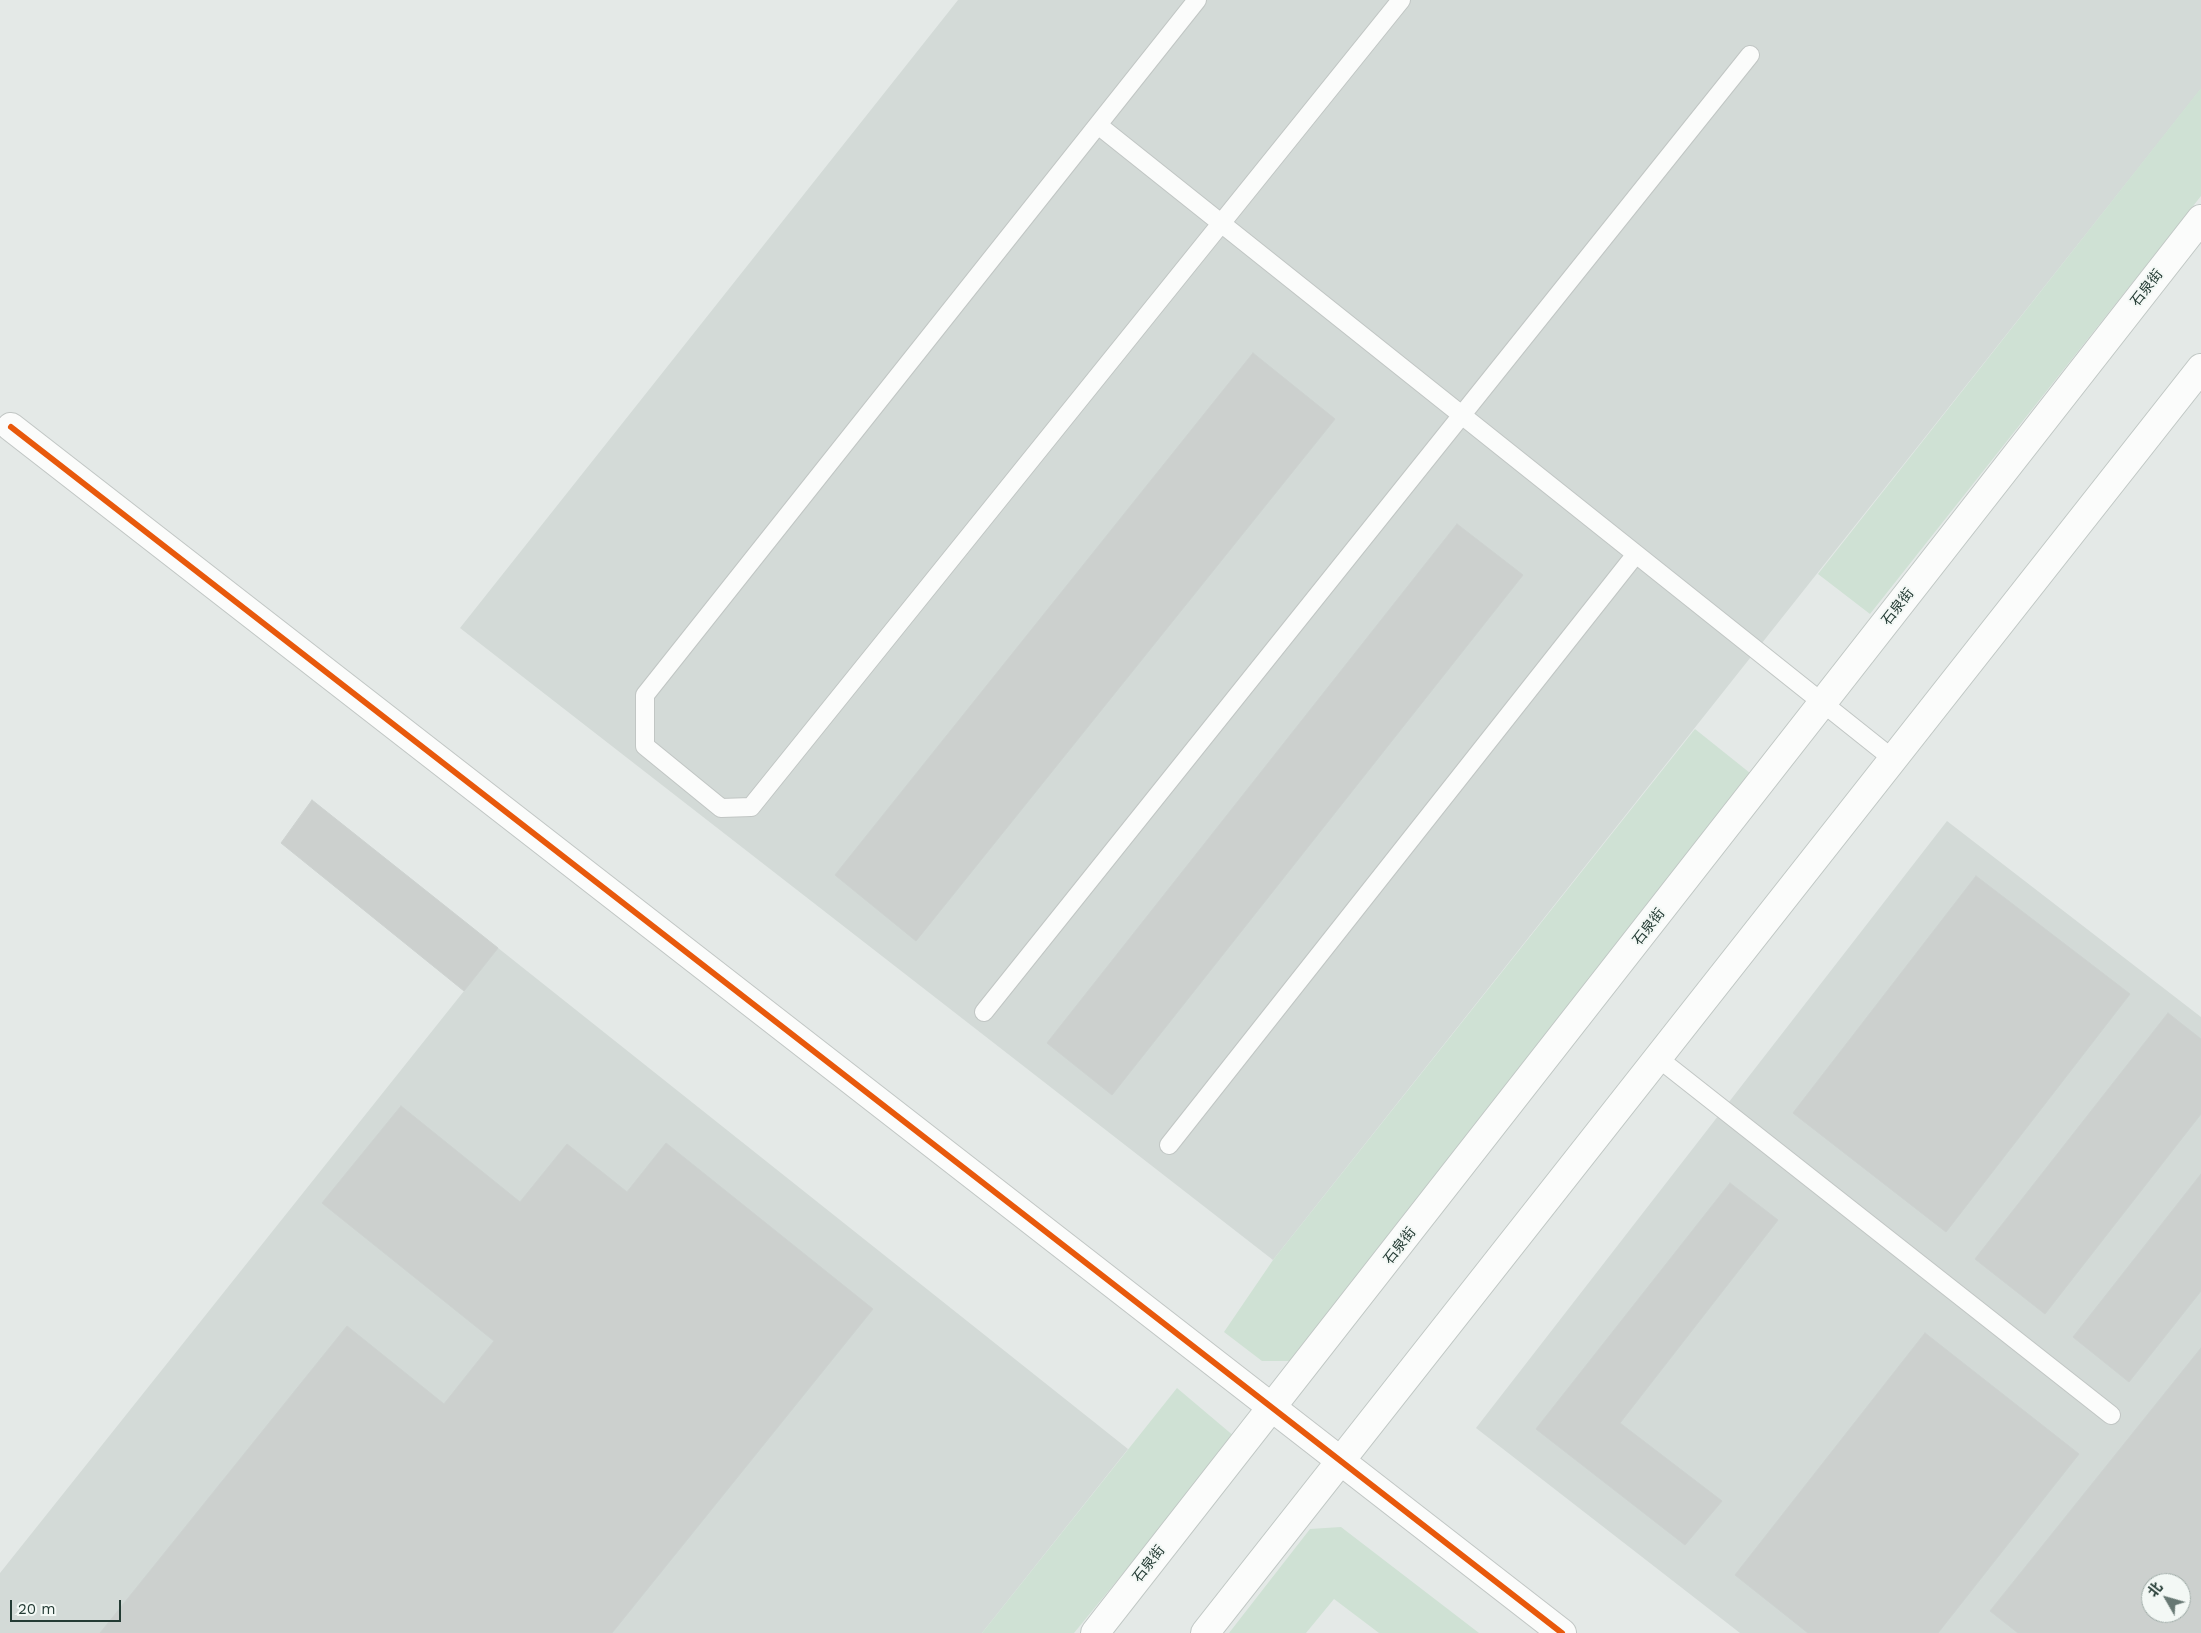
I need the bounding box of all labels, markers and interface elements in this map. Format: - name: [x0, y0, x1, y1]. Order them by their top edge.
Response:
- street label: 石泉街: [2127, 266, 2167, 310]
- street label: 石泉街: [1878, 585, 1918, 629]
- street label: 石泉街: [1629, 905, 1669, 949]
- street label: 石泉街: [1380, 1224, 1420, 1268]
- street label: 石泉街: [1129, 1542, 1169, 1586]
- north arrow: [2141, 1573, 2191, 1623]
- text: 北: [2144, 1579, 2166, 1600]
- scale bar: [12, 1590, 124, 1622]
- text: 20 m: [18, 1600, 56, 1618]

